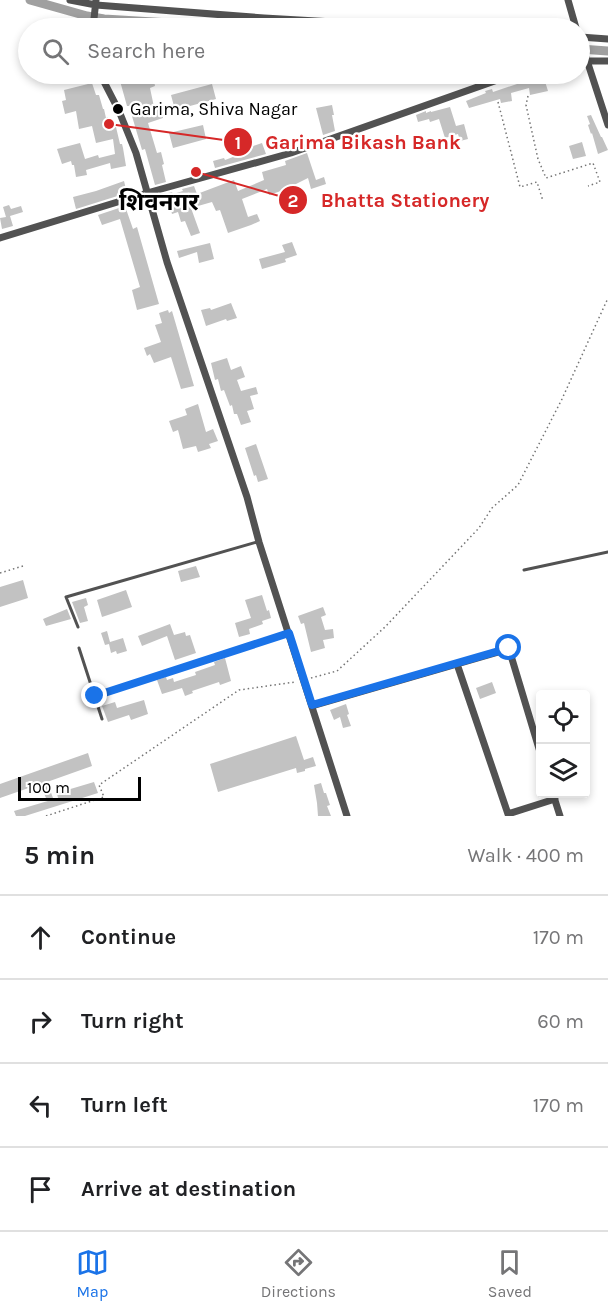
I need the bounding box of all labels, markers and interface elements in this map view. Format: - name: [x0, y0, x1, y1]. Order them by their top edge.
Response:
- search box: [18, 18, 590, 84]
- icon: search: [39, 35, 72, 68]
- text: Search here: [87, 38, 205, 64]
- place label: Garima, Shiva Nagar: [130, 98, 298, 120]
- marker: Garima, Shiva Nagar: [111, 102, 125, 116]
- callout: Garima Bikash Bank: [223, 123, 473, 161]
- text: Garima Bikash Bank: [265, 131, 461, 154]
- text: 1: [235, 132, 241, 154]
- callout: Bhatta Stationery: [278, 181, 501, 219]
- district label: शिवनगर: [119, 188, 199, 216]
- text: Bhatta Stationery: [321, 189, 489, 212]
- text: 2: [288, 190, 298, 212]
- route start: [495, 634, 521, 660]
- route end: [81, 682, 107, 708]
- map controls: [536, 690, 590, 798]
- button: locate: [536, 690, 590, 744]
- button: layers: [536, 744, 590, 798]
- scale bar: [18, 774, 141, 802]
- text: 100 m: [27, 778, 70, 797]
- text: 5 min: [24, 840, 95, 871]
- text: Walk · 400 m: [467, 844, 584, 867]
- icon: ahead: [24, 921, 57, 954]
- text: Continue: [81, 924, 176, 950]
- text: 170 m: [533, 926, 584, 949]
- icon: right: [24, 1005, 57, 1038]
- text: Turn right: [81, 1008, 184, 1034]
- text: 60 m: [537, 1010, 584, 1033]
- icon: left: [24, 1089, 57, 1122]
- text: Turn left: [81, 1092, 168, 1118]
- text: 170 m: [533, 1094, 584, 1117]
- icon: arrive: [24, 1173, 57, 1206]
- text: Arrive at destination: [81, 1176, 296, 1202]
- tab: Map: [76, 1246, 109, 1301]
- tab: Directions: [261, 1246, 336, 1301]
- tab: Saved: [488, 1246, 532, 1301]

